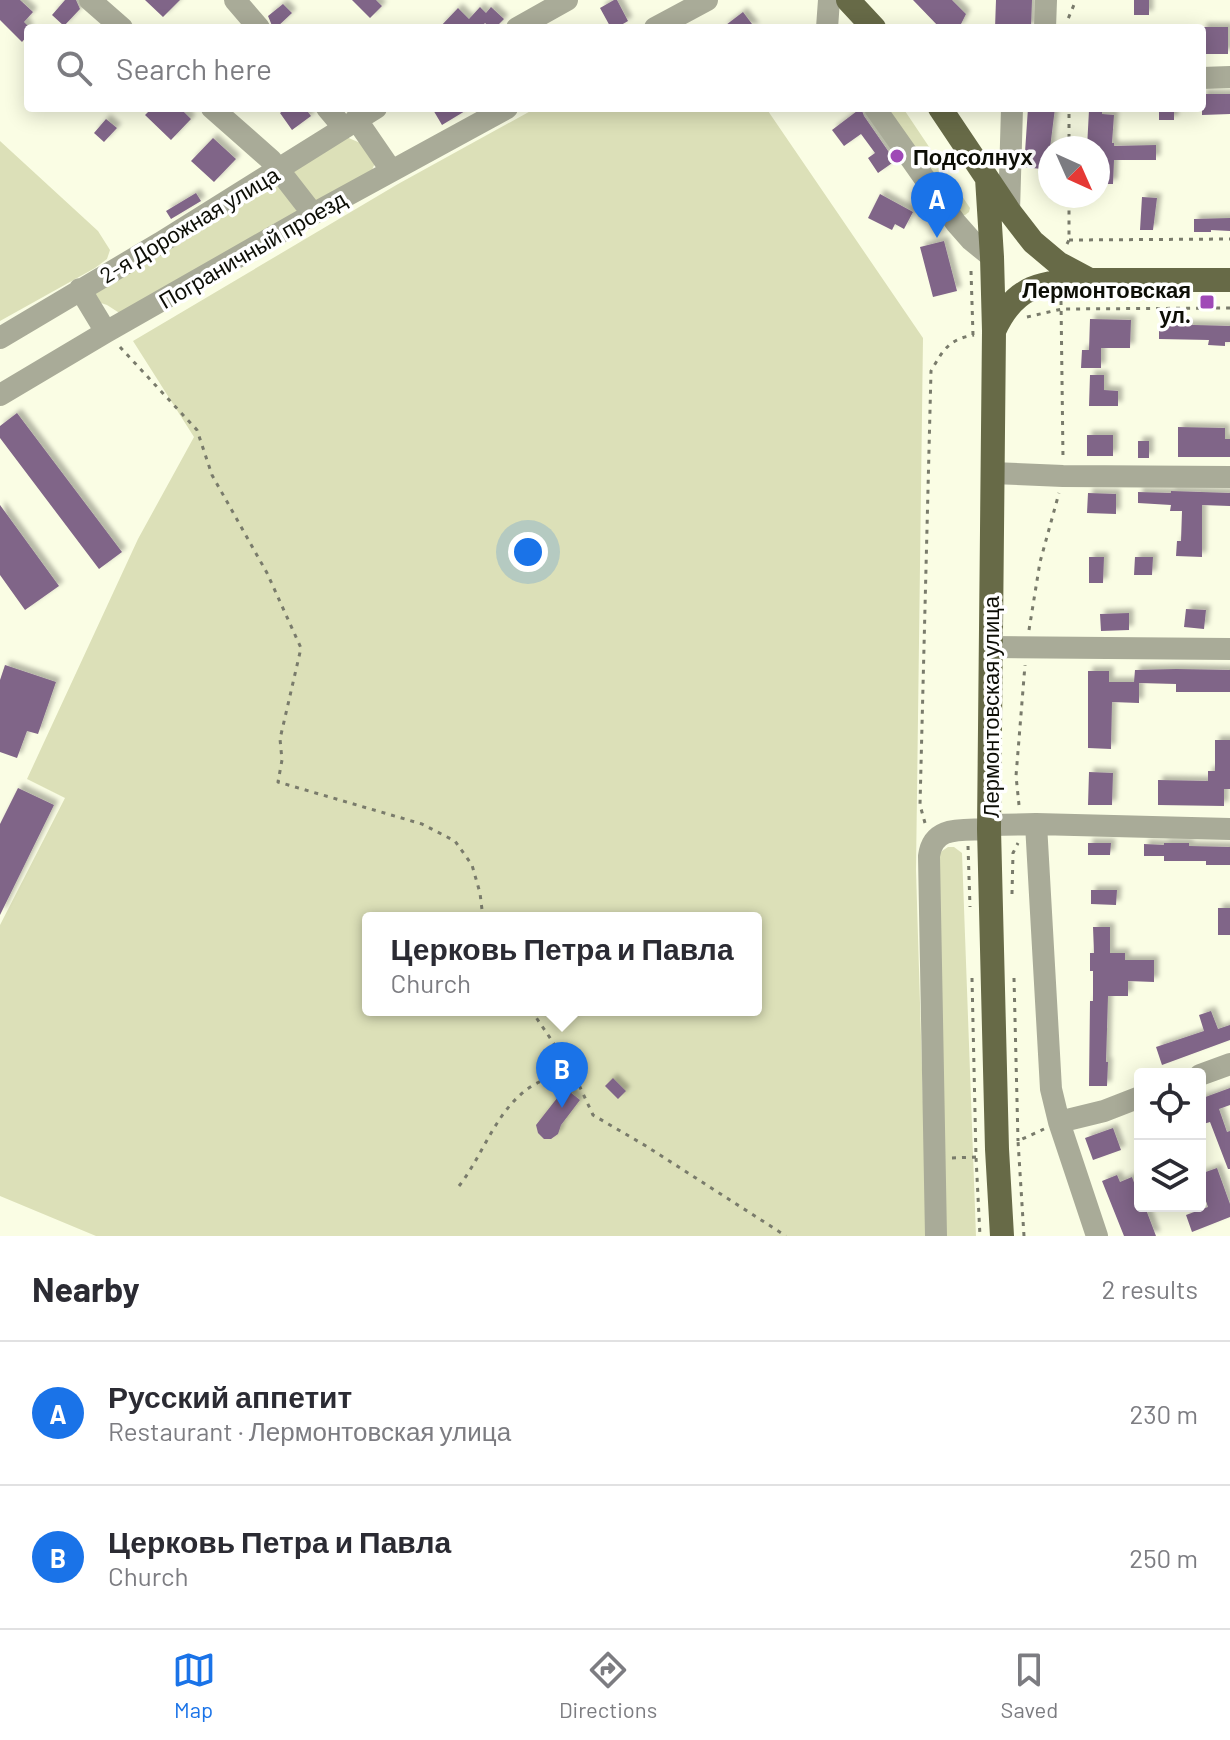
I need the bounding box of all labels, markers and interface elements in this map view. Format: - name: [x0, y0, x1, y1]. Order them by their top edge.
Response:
- search box: [24, 24, 1206, 112]
- icon: search: [52, 46, 96, 90]
- text: Search here: [116, 50, 272, 86]
- north arrow: [1038, 136, 1110, 208]
- place label: Подсолнух: [913, 143, 1034, 170]
- marker: Подсолнух: [888, 147, 906, 165]
- street label: 2-я Дорожная улица: [95, 160, 284, 289]
- pin: A: [911, 172, 963, 238]
- street label: Пограничный проезд: [154, 185, 351, 314]
- place label: Лермонтовская ул.: [1022, 276, 1191, 328]
- marker: Лермонтовская ул.: [1198, 293, 1216, 311]
- your location: [508, 532, 548, 572]
- street label: Лермонтовская улица: [977, 595, 1004, 818]
- popup: [362, 912, 762, 1016]
- text: Церковь Петра и Павла: [390, 930, 734, 966]
- text: Church: [390, 967, 471, 998]
- pin: B: [536, 1042, 588, 1108]
- map controls: [1134, 1068, 1206, 1212]
- button: locate: [1134, 1068, 1206, 1140]
- button: layers: [1134, 1140, 1206, 1212]
- text: Nearby: [32, 1268, 140, 1309]
- text: 2 results: [1102, 1273, 1198, 1304]
- text: Русский аппетит: [108, 1378, 352, 1414]
- text: A: [49, 1398, 67, 1429]
- text: 230 m: [1129, 1398, 1198, 1429]
- text: Restaurant · Лермонтовская улица: [108, 1415, 511, 1446]
- text: Церковь Петра и Павла: [108, 1523, 451, 1559]
- text: B: [50, 1542, 66, 1573]
- text: 250 m: [1129, 1542, 1198, 1573]
- text: Church: [108, 1560, 189, 1591]
- tab: Map: [172, 1648, 216, 1722]
- tab: Directions: [559, 1648, 657, 1722]
- tab: Saved: [1001, 1648, 1058, 1722]

